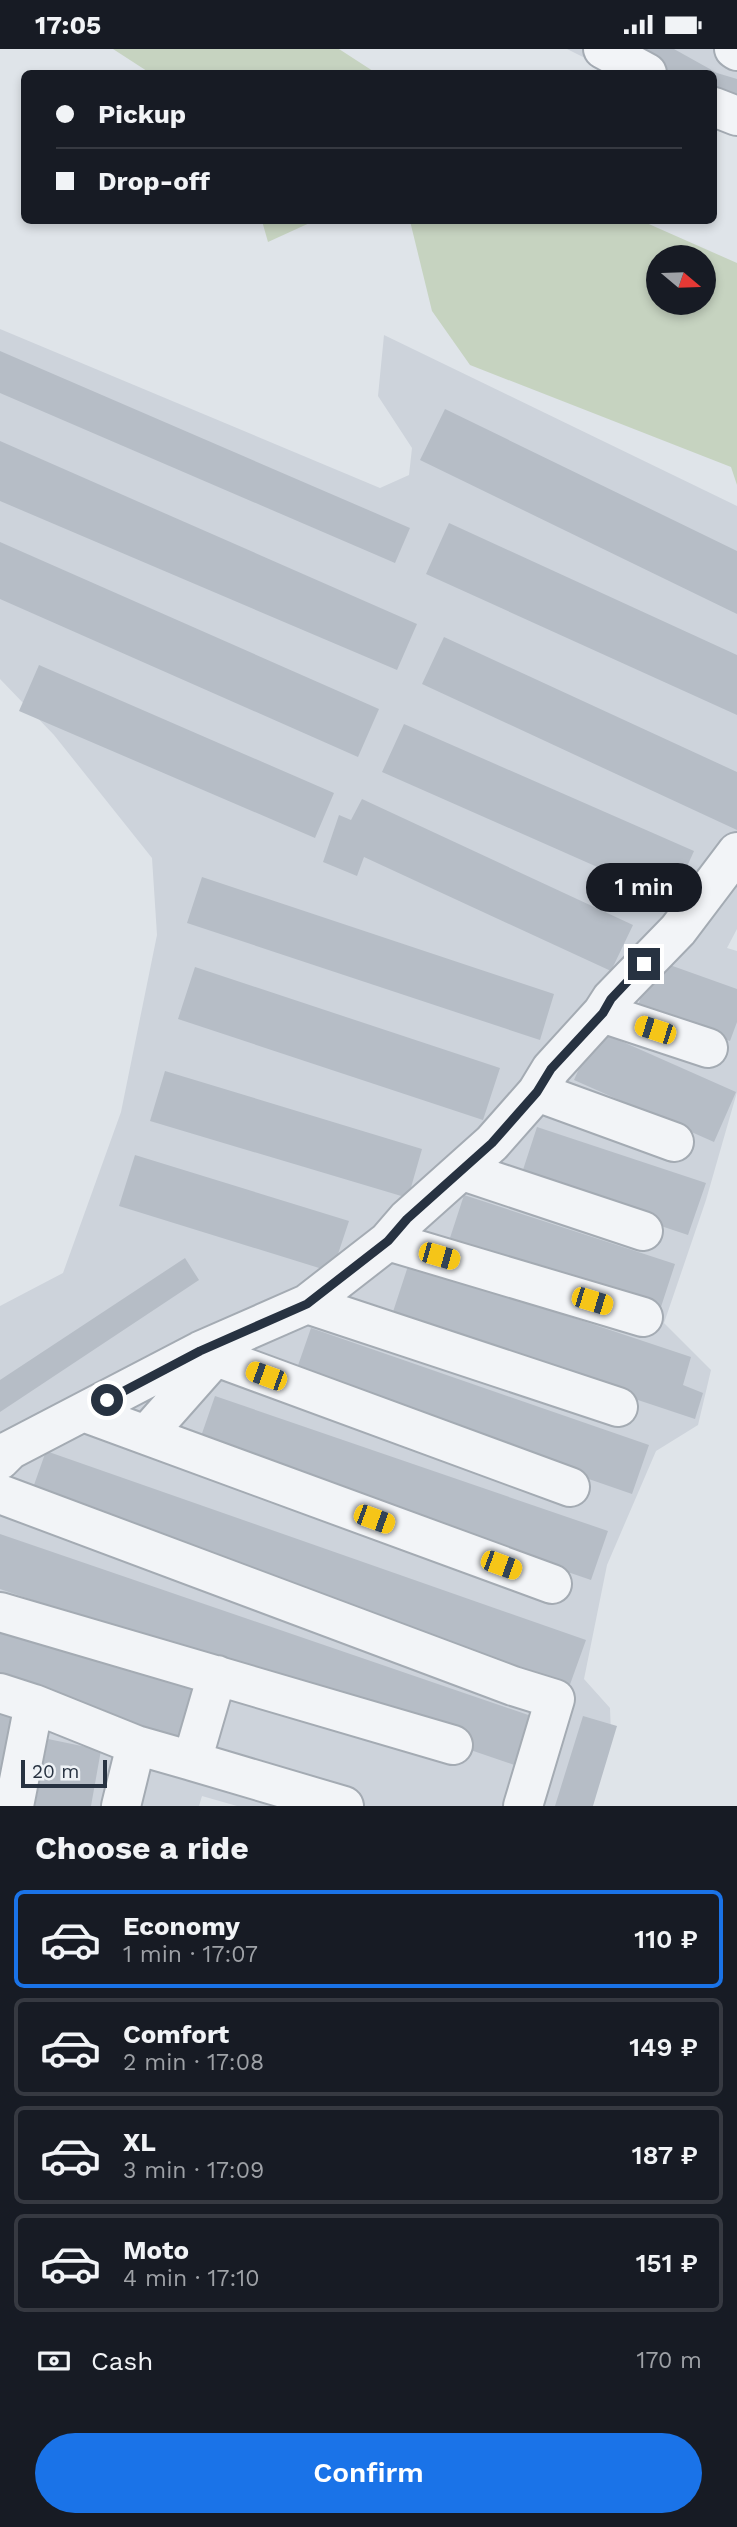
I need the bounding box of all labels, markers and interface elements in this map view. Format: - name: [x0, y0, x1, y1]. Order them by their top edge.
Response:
- text: 17:05: [35, 10, 101, 40]
- text: Pickup: [98, 99, 186, 129]
- text: Drop-off: [98, 166, 210, 196]
- north arrow: [646, 245, 716, 315]
- map controls: [646, 245, 716, 315]
- callout: 1 min: [586, 863, 702, 911]
- text: 1 min: [614, 874, 674, 901]
- route end: [628, 948, 660, 980]
- car: [632, 1014, 679, 1046]
- car: [416, 1240, 463, 1272]
- car: [569, 1285, 616, 1317]
- car: [243, 1359, 290, 1393]
- route start: [91, 1384, 123, 1416]
- car: [351, 1502, 398, 1536]
- car: [478, 1548, 525, 1582]
- scale bar: [21, 1757, 107, 1789]
- text: 20 m: [32, 1760, 79, 1783]
- text: Choose a ride: [35, 1829, 249, 1867]
- icon: car: [39, 1908, 102, 1971]
- text: Economy: [123, 1911, 240, 1941]
- text: 110 ₽: [634, 1924, 698, 1954]
- text: 1 min · 17:07: [123, 1941, 258, 1968]
- icon: car: [39, 2016, 102, 2079]
- text: Comfort: [123, 2019, 229, 2049]
- text: 149 ₽: [629, 2032, 698, 2062]
- text: 2 min · 17:08: [123, 2049, 264, 2076]
- icon: car: [39, 2124, 102, 2187]
- text: XL: [123, 2127, 156, 2157]
- text: 187 ₽: [632, 2140, 698, 2170]
- text: 3 min · 17:09: [123, 2157, 264, 2184]
- icon: car: [39, 2232, 102, 2295]
- text: Moto: [123, 2235, 189, 2265]
- text: 151 ₽: [636, 2248, 698, 2278]
- text: 4 min · 17:10: [123, 2265, 260, 2292]
- icon: cash: [35, 2342, 73, 2380]
- text: Cash: [91, 2346, 153, 2376]
- text: 170 m: [637, 2347, 702, 2374]
- button: Confirm: [35, 2433, 702, 2513]

